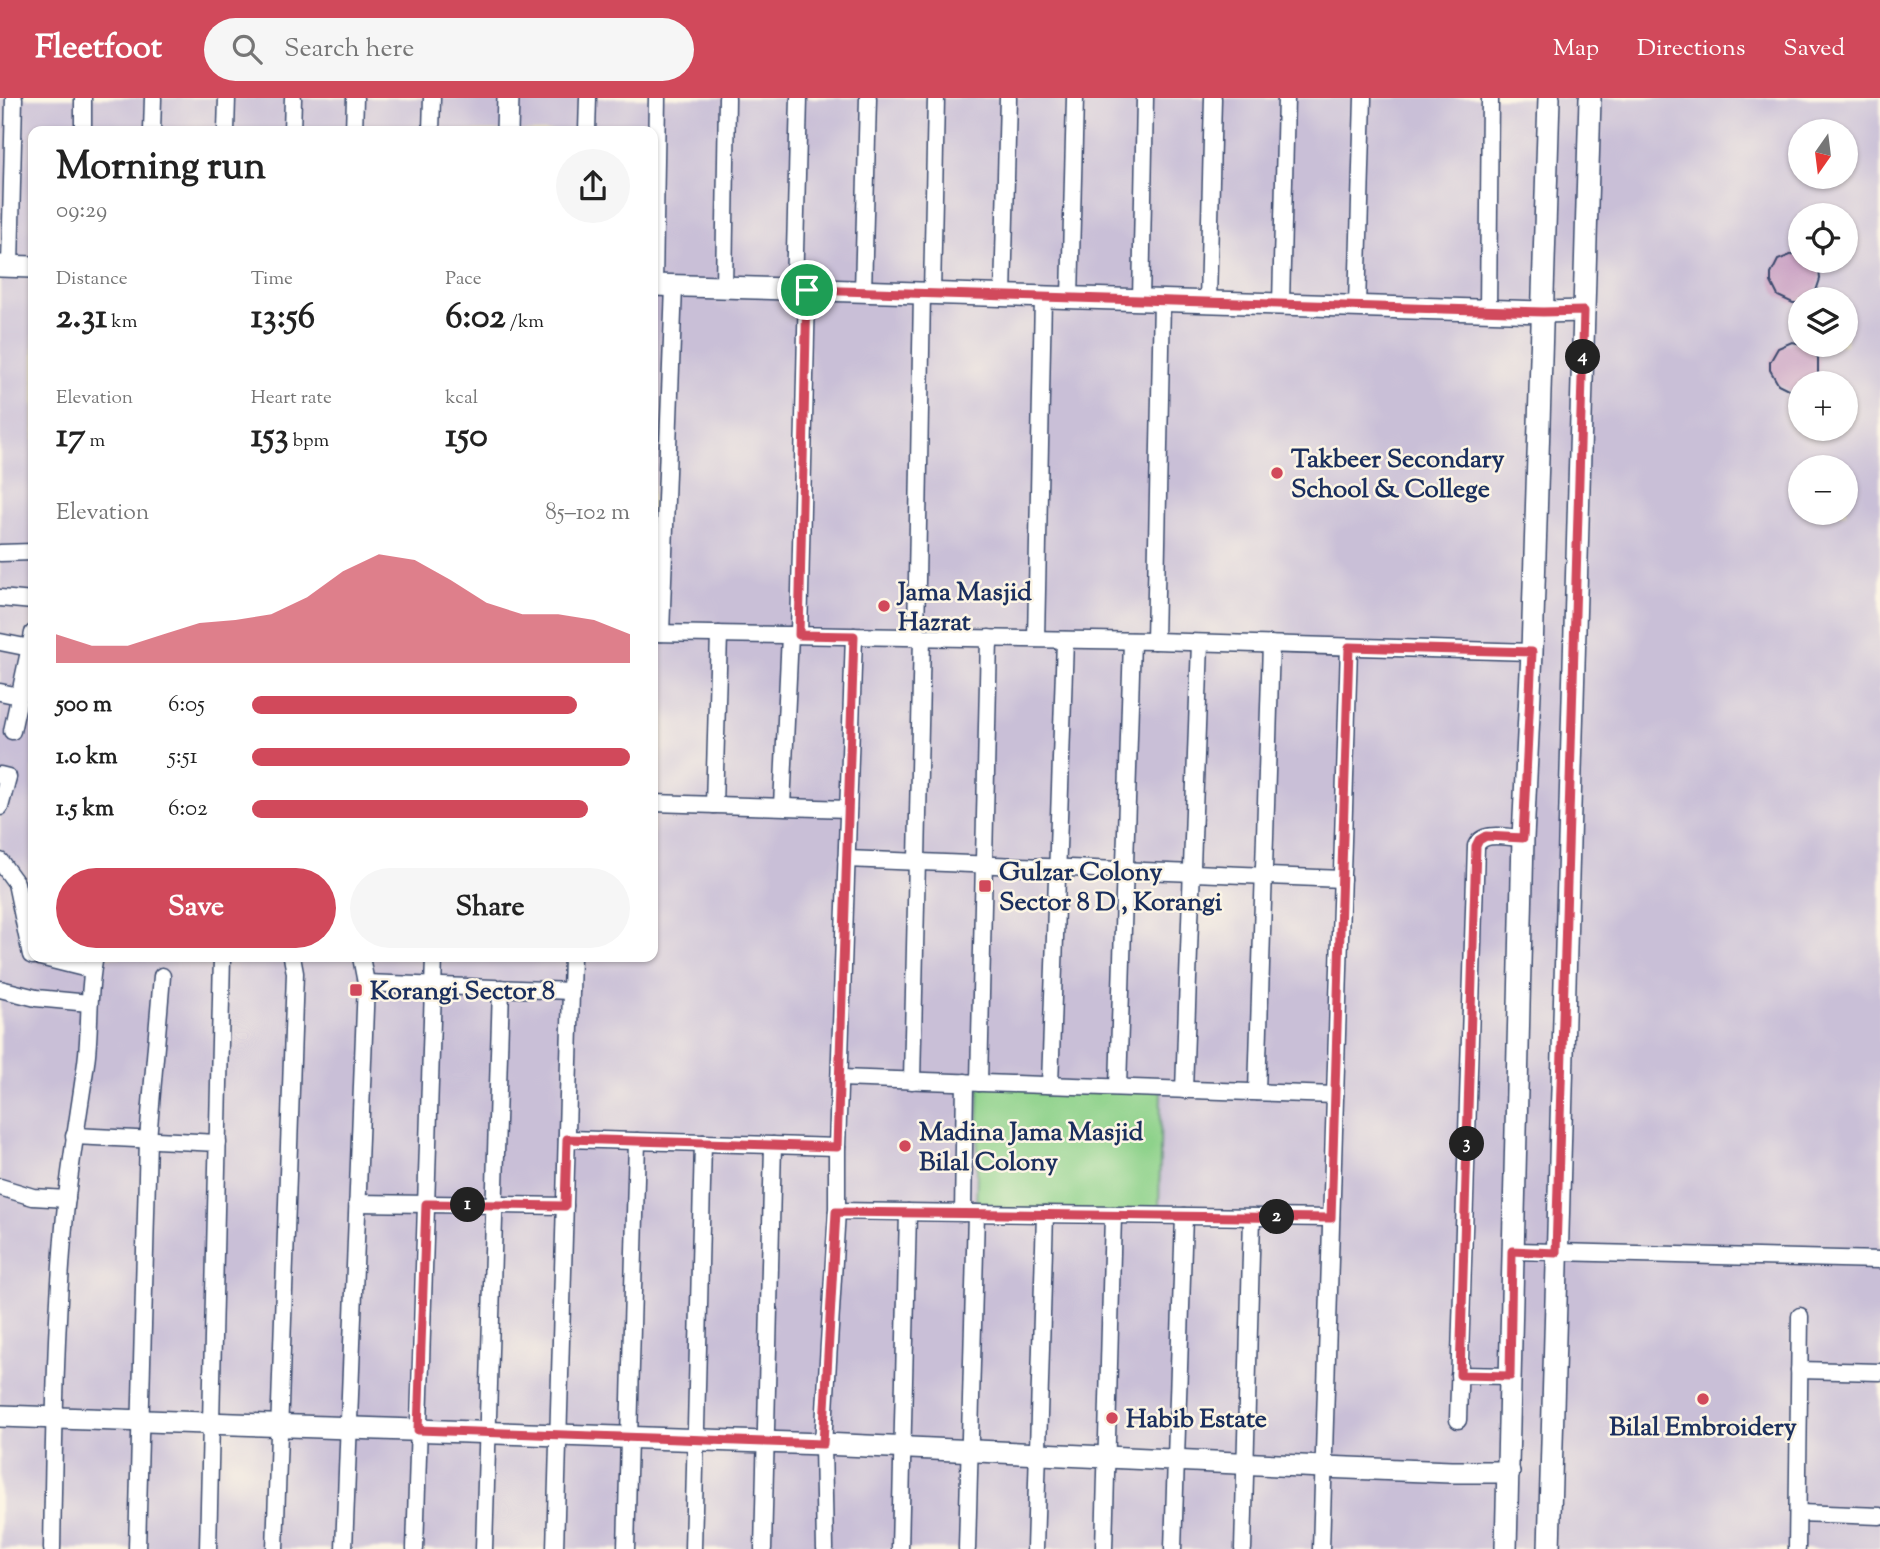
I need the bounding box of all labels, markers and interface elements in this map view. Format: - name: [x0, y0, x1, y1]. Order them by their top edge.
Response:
- search box: [204, 18, 694, 81]
- text: Fleetfoot: [35, 25, 162, 73]
- icon: search: [228, 30, 266, 68]
- text: Search here: [284, 31, 414, 68]
- text: Map: [1553, 32, 1599, 66]
- text: Directions: [1637, 32, 1745, 66]
- text: Saved: [1783, 32, 1845, 66]
- north arrow: [1788, 119, 1858, 189]
- map controls: [1788, 119, 1858, 525]
- text: Morning run: [56, 142, 266, 196]
- button: share: [556, 149, 630, 223]
- text: 09:29: [56, 195, 107, 228]
- button: locate: [1788, 203, 1858, 273]
- pin: [777, 260, 837, 320]
- text: Distance: [56, 266, 128, 293]
- text: Time: [251, 266, 293, 293]
- text: Pace: [445, 266, 482, 293]
- icon: arrive: [788, 271, 826, 309]
- button: layers: [1788, 287, 1858, 357]
- text: 2.31: [56, 293, 107, 344]
- text: 13:56: [251, 293, 315, 344]
- text: 6:02: [445, 293, 506, 344]
- text: km: [107, 309, 137, 336]
- text: /km: [506, 309, 544, 336]
- pin: 4: [1566, 340, 1600, 374]
- text: 4: [1578, 343, 1587, 370]
- button: +: [1788, 371, 1858, 441]
- text: Elevation: [56, 385, 133, 412]
- text: Heart rate: [251, 385, 332, 412]
- text: kcal: [445, 385, 478, 412]
- text: 17: [56, 412, 85, 463]
- text: 153: [251, 412, 289, 463]
- text: 150: [445, 412, 488, 463]
- text: m: [85, 428, 105, 455]
- text: bpm: [289, 428, 329, 455]
- place label: Takbeer Secondary School & College: [1291, 442, 1504, 509]
- button: −: [1788, 455, 1858, 525]
- marker: Takbeer Secondary School & College: [1269, 465, 1285, 481]
- text: Elevation: [56, 497, 149, 530]
- text: 85–102 m: [545, 497, 630, 530]
- place label: Jama Masjid Hazrat: [896, 575, 1032, 642]
- marker: Jama Masjid Hazrat: [876, 598, 892, 614]
- text: 500 m: [56, 689, 112, 722]
- text: 6:05: [168, 689, 205, 722]
- text: 1.0 km: [56, 741, 118, 774]
- text: 5:51: [168, 741, 198, 774]
- text: 1.5 km: [56, 793, 114, 826]
- text: 6:02: [168, 793, 208, 826]
- place label: Gulzar Colony Sector 8 D , Korangi: [999, 855, 1223, 922]
- button: Save: [56, 868, 336, 948]
- button: Share: [350, 868, 630, 948]
- marker: Gulzar Colony Sector 8 D , Korangi: [977, 878, 993, 894]
- place label: Korangi Sector 8: [370, 974, 555, 1011]
- marker: Korangi Sector 8: [348, 982, 364, 998]
- place label: Madina Jama Masjid Bilal Colony: [919, 1115, 1144, 1182]
- pin: 3: [1450, 1126, 1484, 1162]
- text: 3: [1463, 1130, 1470, 1157]
- marker: Madina Jama Masjid Bilal Colony: [897, 1138, 913, 1154]
- pin: 1: [450, 1188, 486, 1222]
- text: 1: [464, 1191, 471, 1218]
- pin: 2: [1260, 1200, 1294, 1234]
- text: 2: [1272, 1203, 1281, 1230]
- marker: Bilal Embroidery: [1695, 1391, 1711, 1407]
- place label: Habib Estate: [1126, 1402, 1267, 1439]
- marker: Habib Estate: [1104, 1410, 1120, 1426]
- place label: Bilal Embroidery: [1609, 1410, 1797, 1447]

